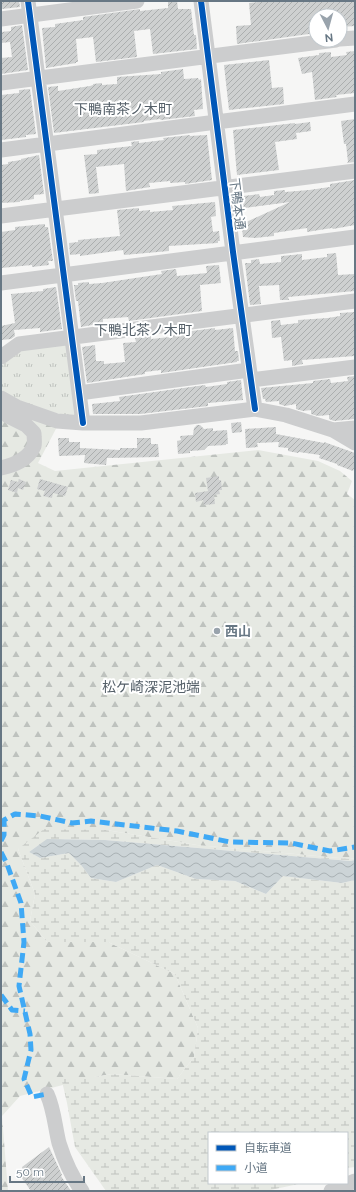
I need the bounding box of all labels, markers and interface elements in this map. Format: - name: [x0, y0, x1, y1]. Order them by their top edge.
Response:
- north arrow: [308, 8, 348, 48]
- text: N: [324, 31, 334, 44]
- district label: 下鴨南茶ノ木町: [74, 101, 172, 117]
- street label: 下鴨本通: [227, 177, 248, 231]
- district label: 下鴨北茶ノ木町: [94, 322, 192, 338]
- place label: 西山: [225, 624, 251, 639]
- marker: 西山: [212, 626, 222, 636]
- district label: 松ケ崎深泥池端: [102, 679, 200, 695]
- legend: [208, 1132, 348, 1184]
- text: 自転車道: [244, 1141, 292, 1155]
- scale bar: [10, 1158, 84, 1184]
- text: 小道: [244, 1161, 268, 1175]
- text: 50 m: [16, 1165, 44, 1179]

